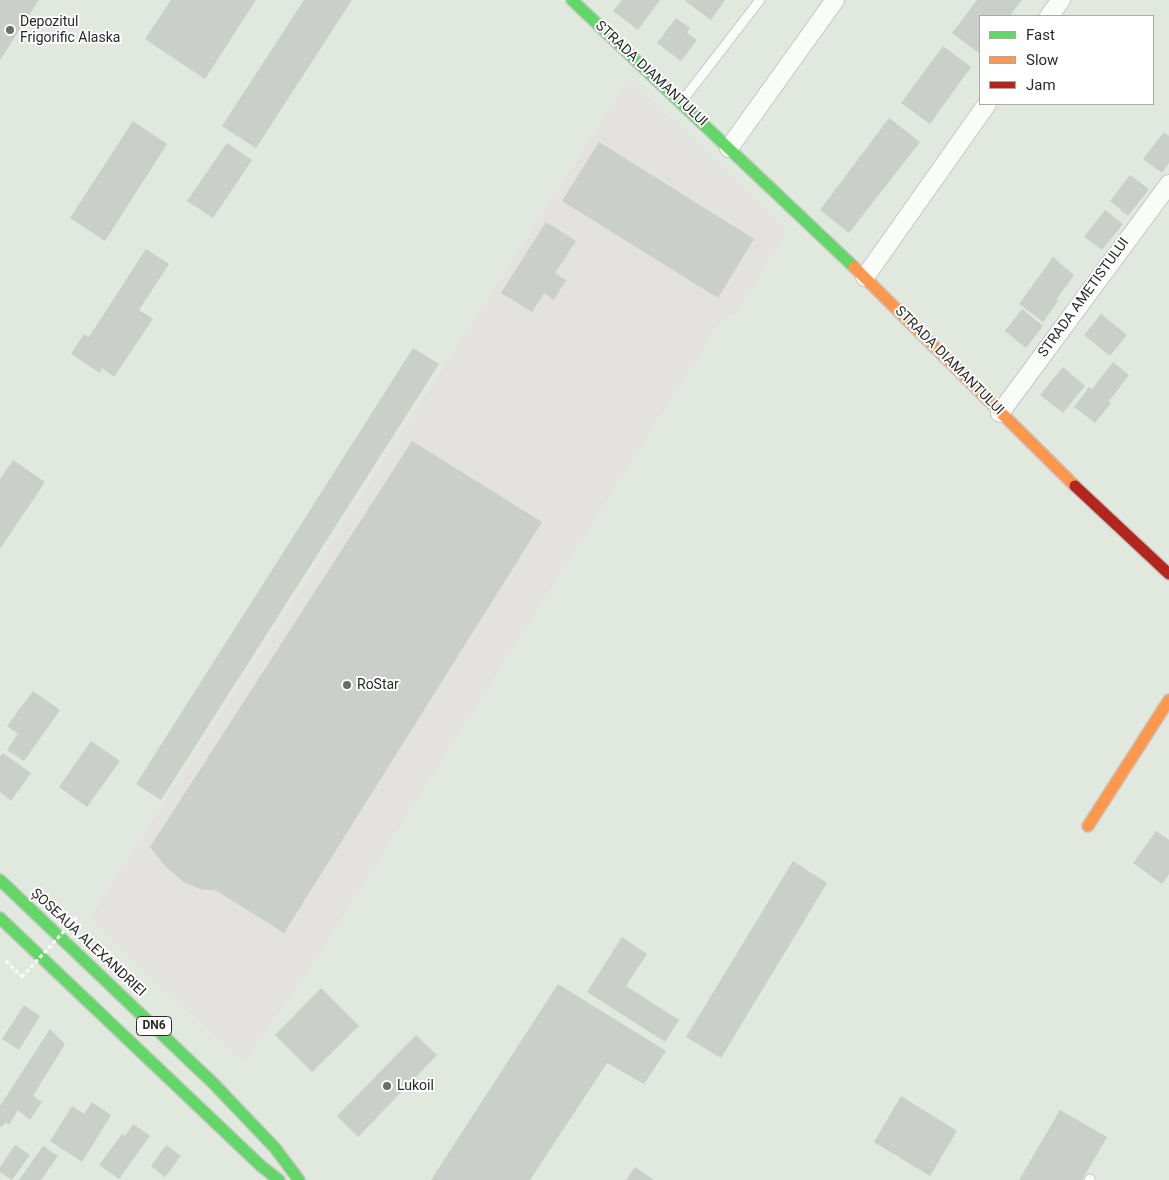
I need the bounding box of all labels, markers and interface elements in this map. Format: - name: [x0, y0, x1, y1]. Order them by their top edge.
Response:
- place label: Depozitul Frigorific Alaska: [20, 14, 120, 46]
- legend: [979, 15, 1154, 105]
- street label: STRADA DIAMANTULUI: [591, 18, 711, 130]
- marker: Depozitul Frigorific Alaska: [4, 24, 16, 36]
- text: Fast: [1026, 26, 1055, 44]
- text: Slow: [1026, 51, 1058, 69]
- text: Jam: [1026, 76, 1056, 94]
- street label: STRADA AMETISTULUI: [1035, 235, 1133, 361]
- street label: STRADA DIAMANTULUI: [891, 303, 1007, 419]
- place label: RoStar: [357, 677, 399, 693]
- marker: RoStar: [341, 679, 353, 691]
- street label: ȘOSEAUA ALEXANDRIEI: [27, 885, 149, 1001]
- road number: DN6: [136, 1016, 172, 1036]
- place label: Lukoil: [397, 1078, 434, 1094]
- marker: Lukoil: [381, 1080, 393, 1092]

